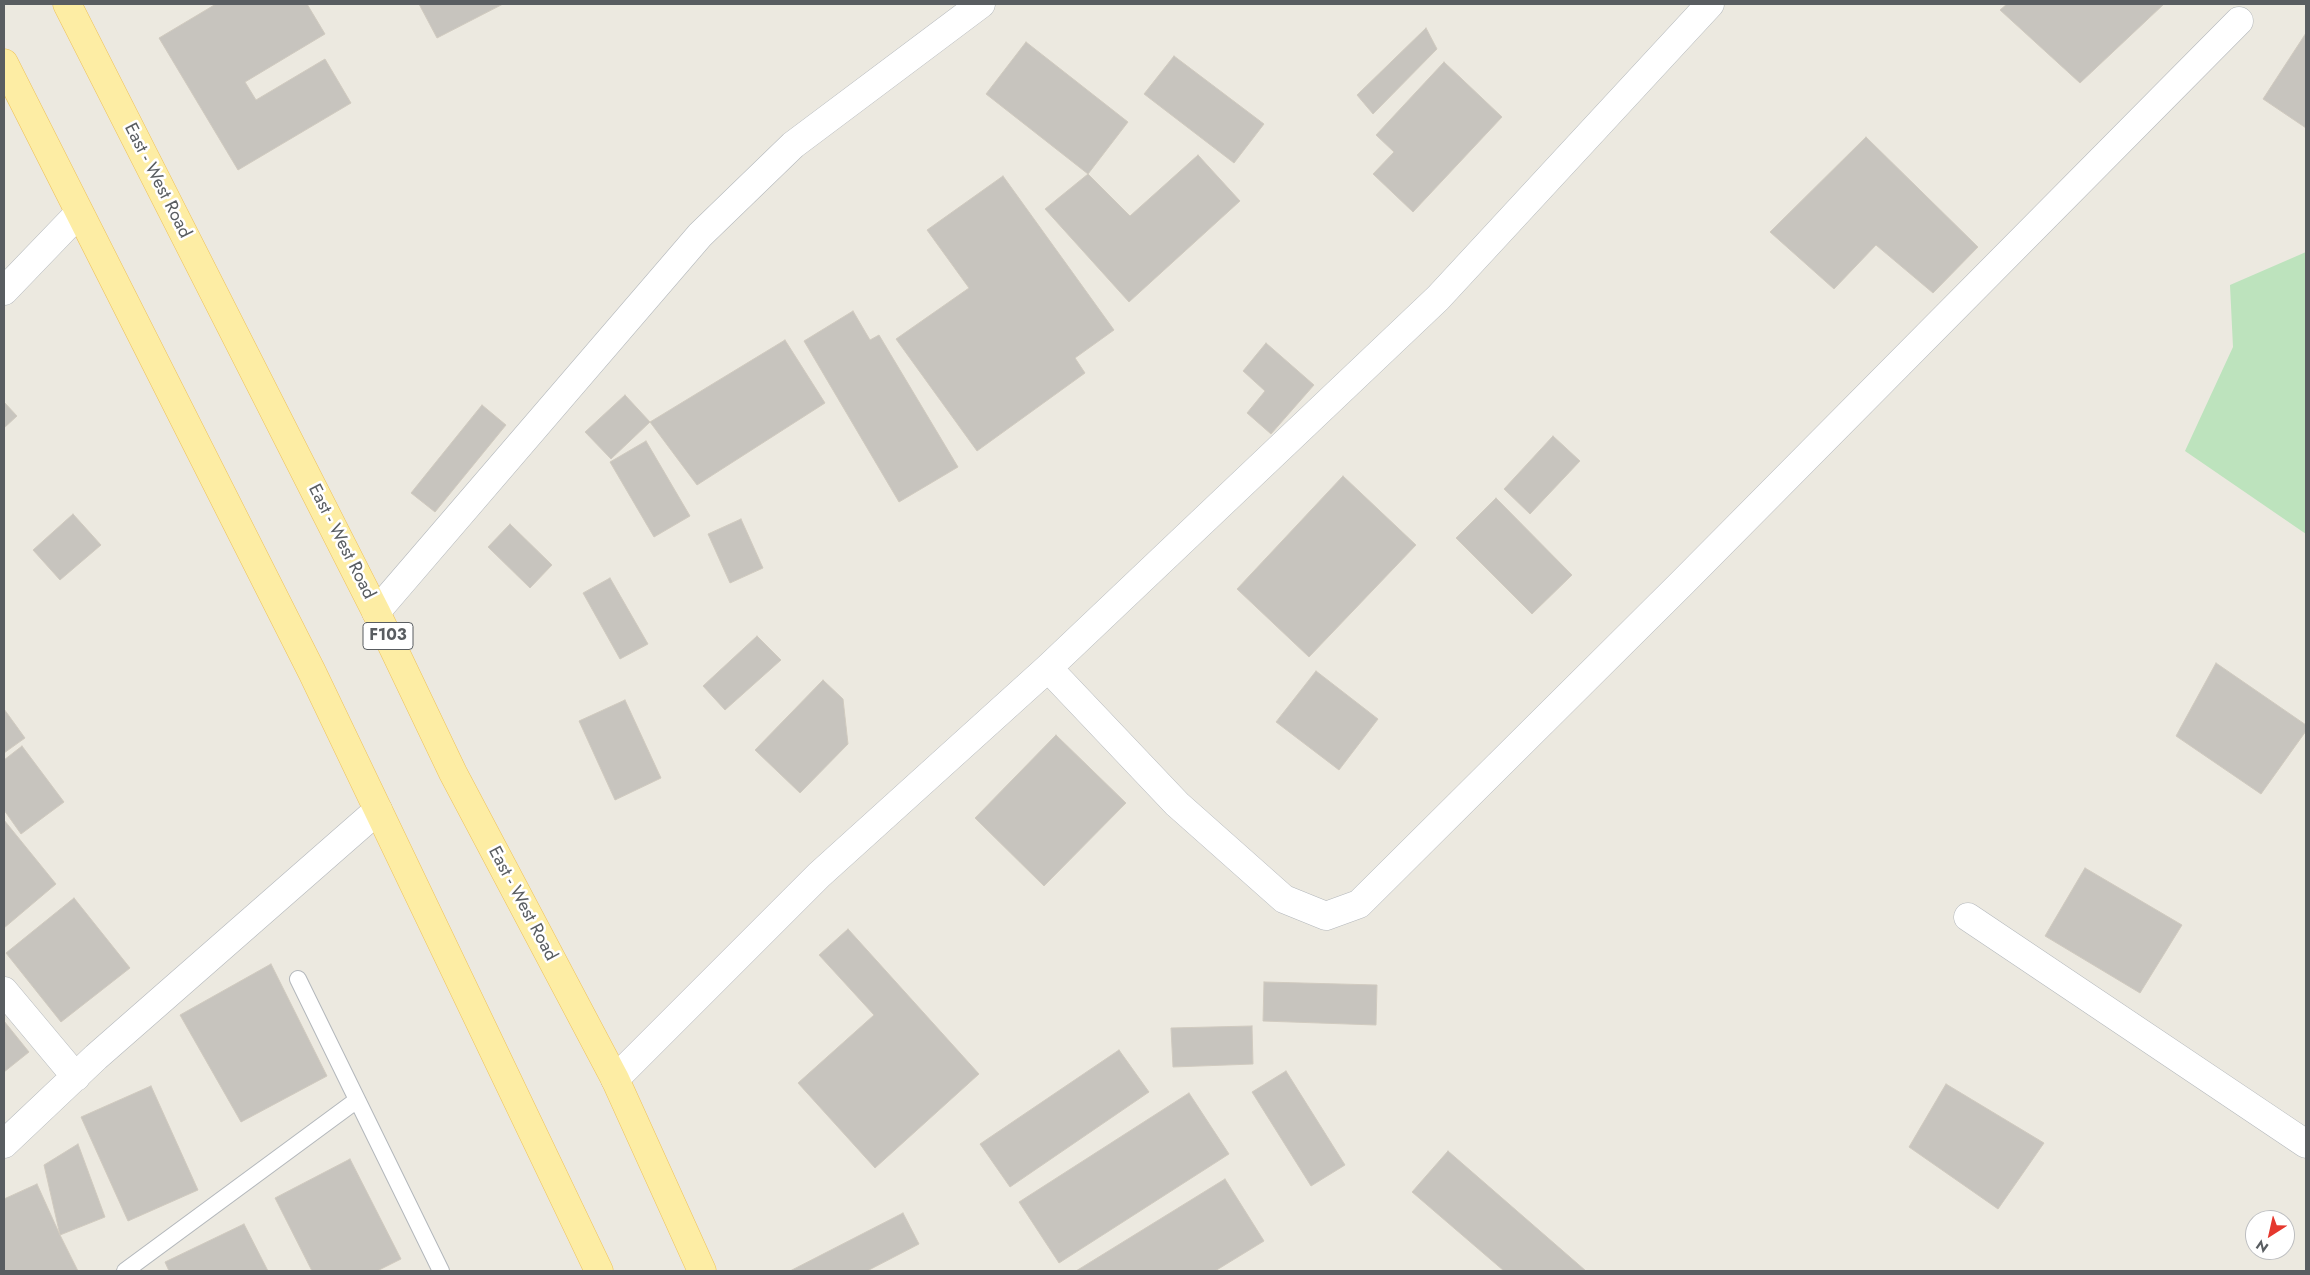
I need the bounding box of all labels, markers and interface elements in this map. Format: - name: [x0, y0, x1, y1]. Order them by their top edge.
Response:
- street label: East - West Road: [119, 120, 195, 242]
- street label: East - West Road: [303, 481, 379, 603]
- road number: F103: [363, 622, 413, 650]
- street label: East - West Road: [483, 843, 561, 965]
- north arrow: [2245, 1210, 2295, 1260]
- text: N: [2252, 1235, 2272, 1258]

